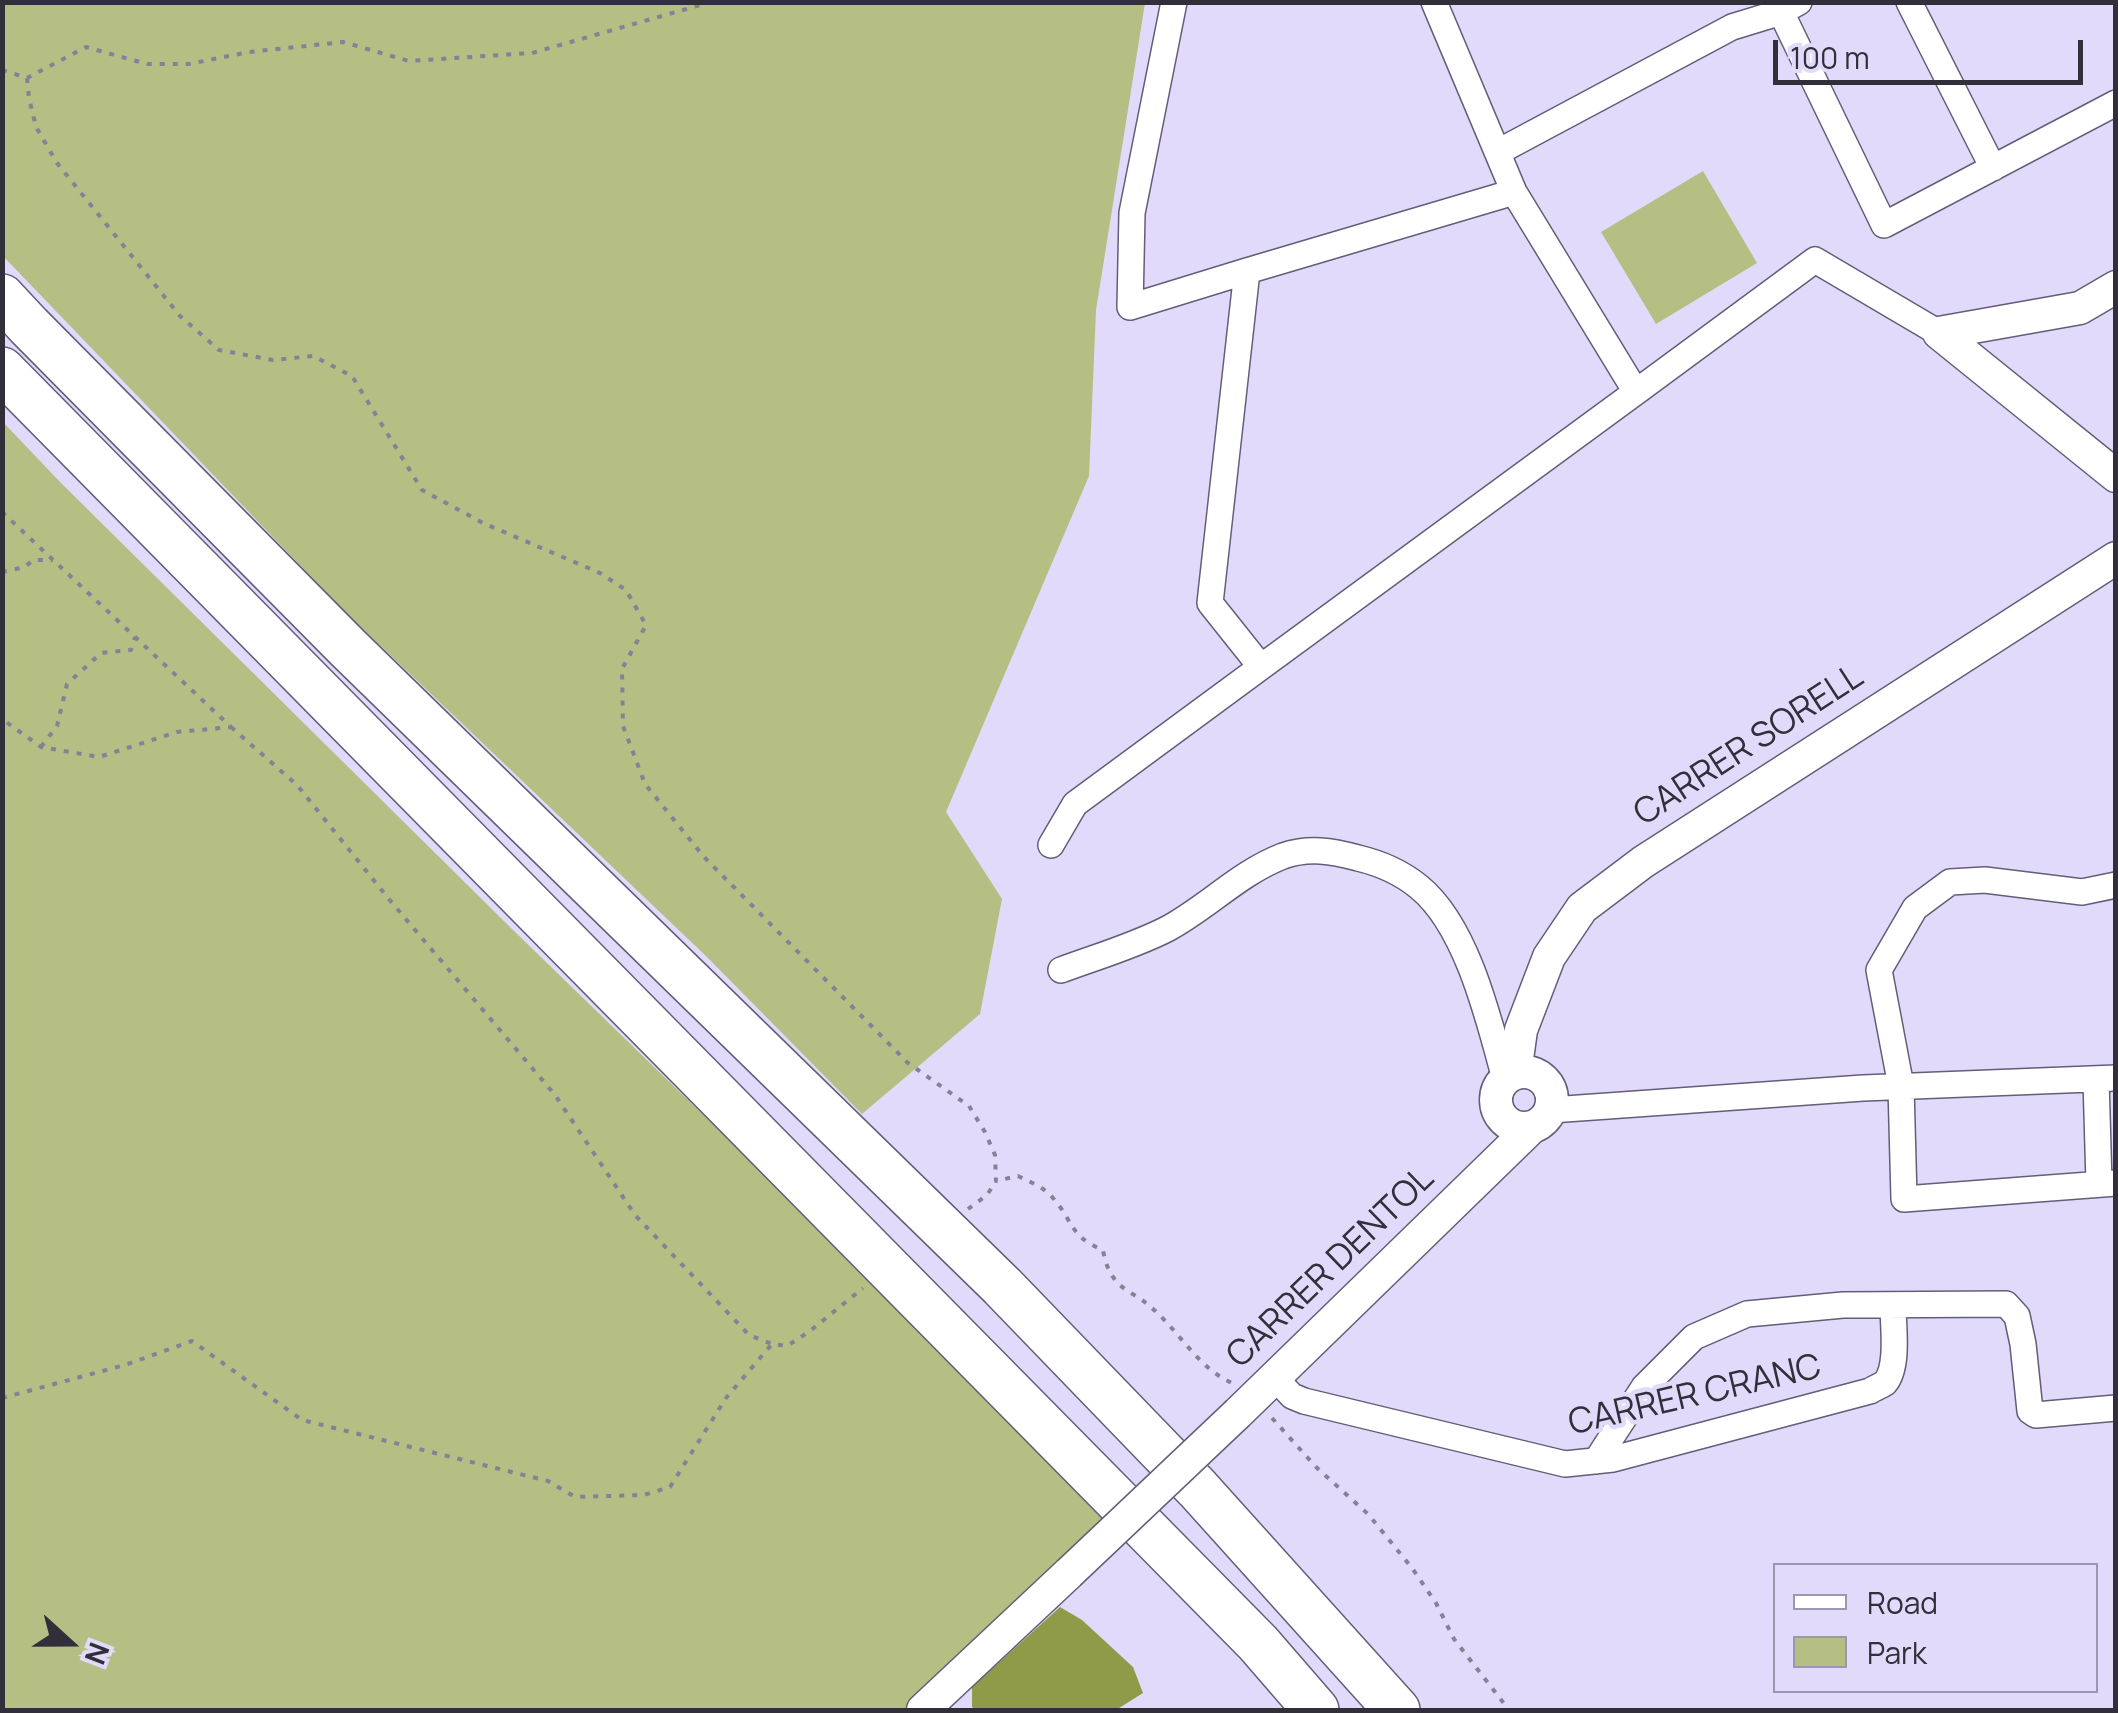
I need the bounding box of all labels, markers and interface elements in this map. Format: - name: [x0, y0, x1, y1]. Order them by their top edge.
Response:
- scale bar: [1778, 20, 2088, 82]
- text: 100 m: [1790, 37, 1870, 78]
- street label: CARRER SORELL: [1627, 656, 1871, 836]
- street label: CARRER DENTOL: [1219, 1159, 1443, 1377]
- street label: CARRER CRANC: [1565, 1347, 1825, 1445]
- legend: [1773, 1563, 2098, 1693]
- text: Road: [1867, 1582, 1938, 1623]
- north arrow: [20, 1593, 120, 1693]
- text: Park: [1867, 1632, 1927, 1673]
- text: N: [77, 1638, 119, 1670]

